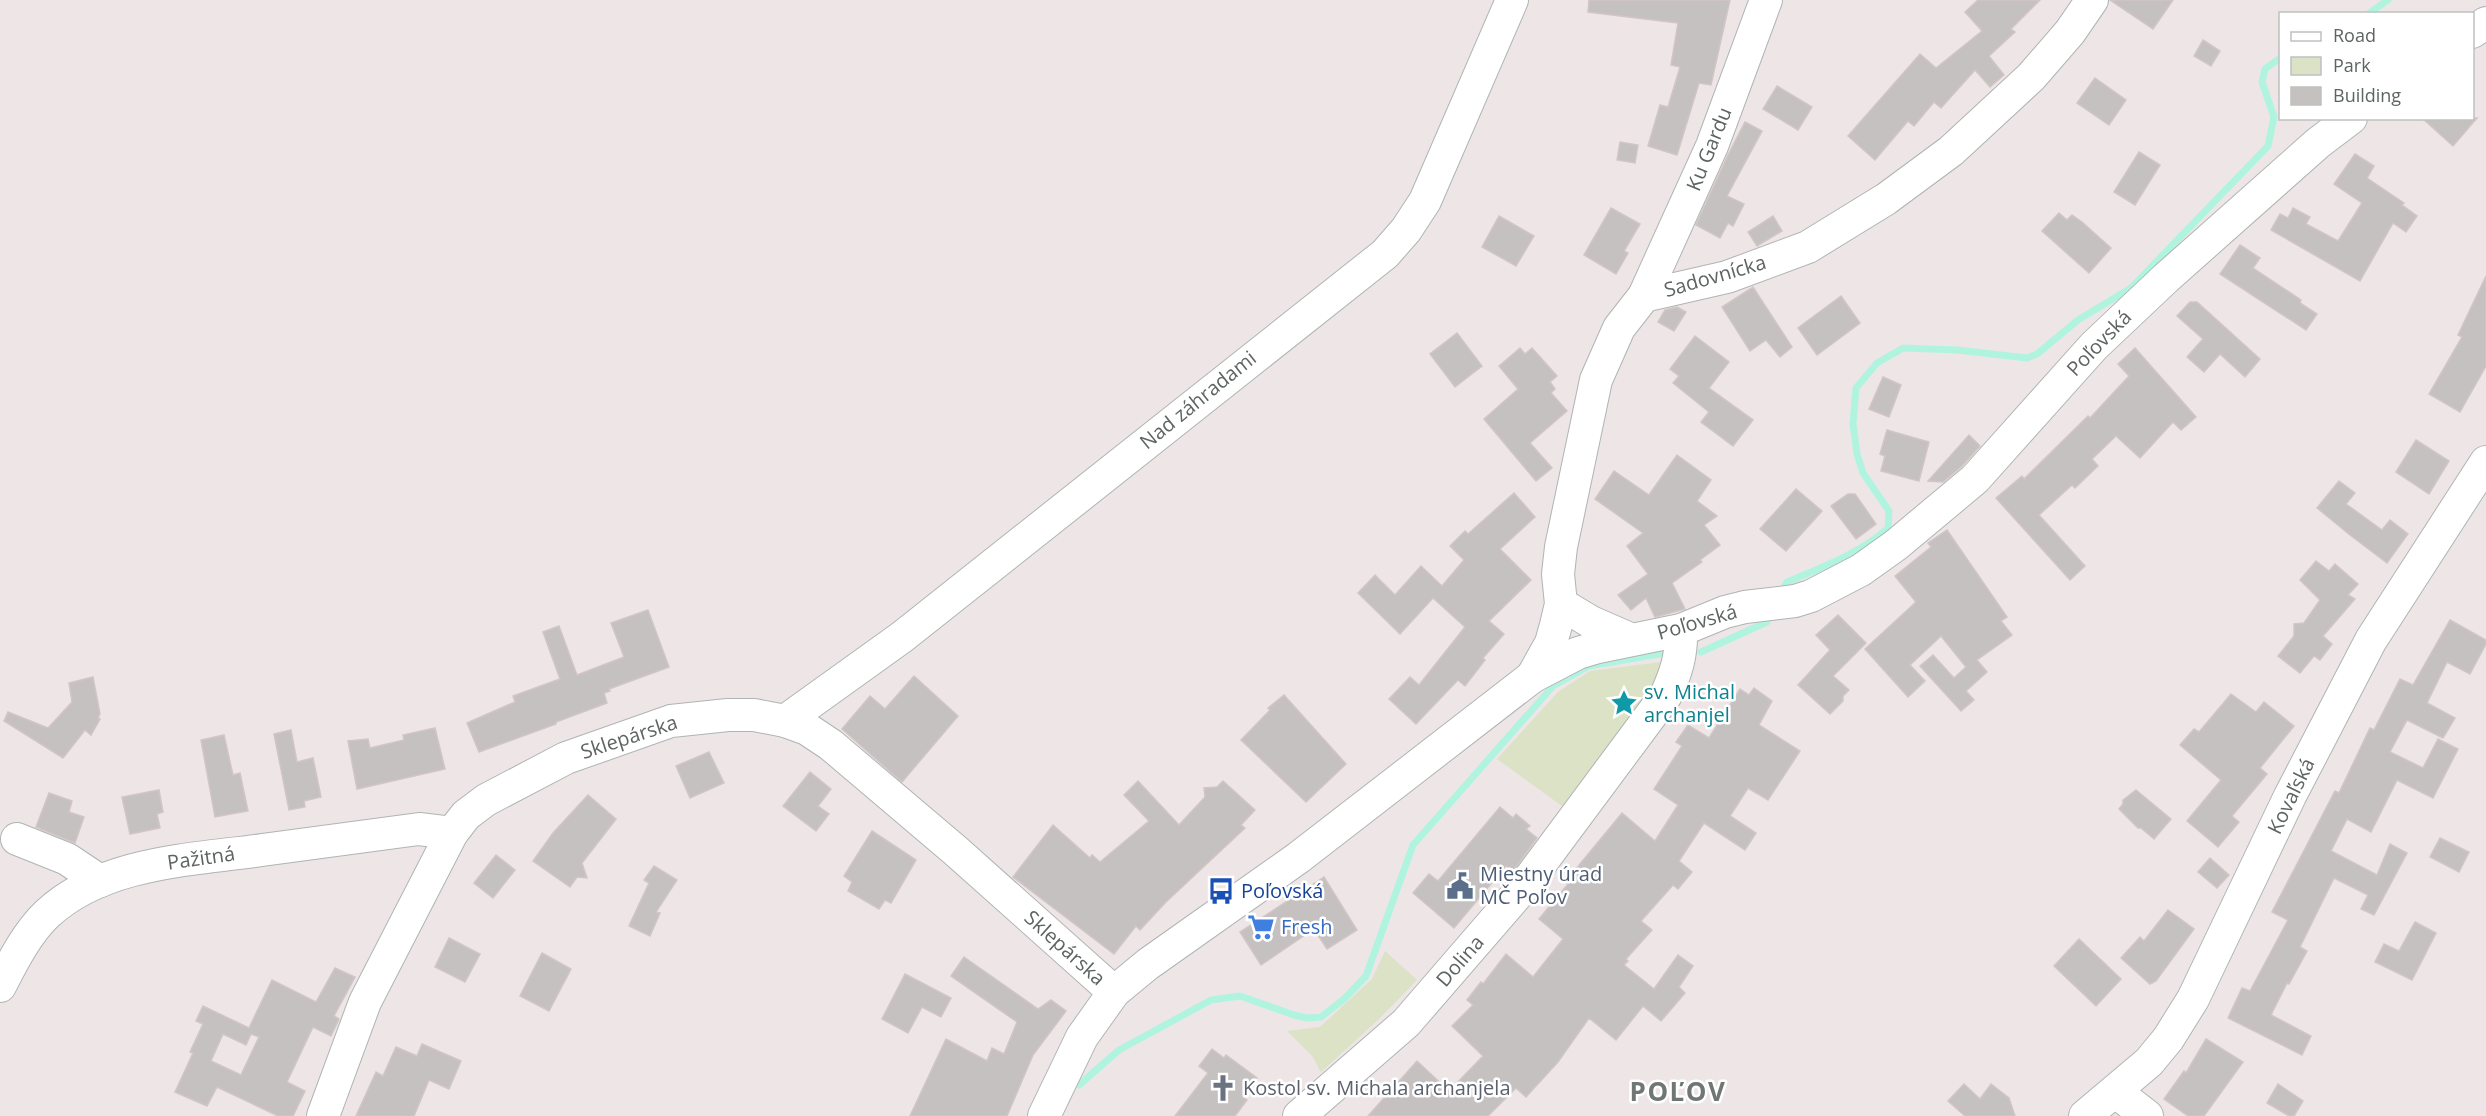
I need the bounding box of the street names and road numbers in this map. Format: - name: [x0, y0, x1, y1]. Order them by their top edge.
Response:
- street label: Ku Gardu: [1680, 103, 1738, 195]
- street label: Sadovnícka: [1661, 248, 1769, 303]
- street label: Poľovská: [2060, 304, 2137, 382]
- street label: Nad záhradami: [1134, 344, 1262, 455]
- street label: Poľovská: [1654, 597, 1740, 646]
- street label: Sklepárska: [577, 708, 681, 765]
- street label: Kovaľská: [2261, 753, 2321, 838]
- street label: Pažitná: [165, 839, 237, 876]
- street label: Sklepárska: [1019, 904, 1112, 991]
- street label: Dolina: [1430, 929, 1490, 992]

